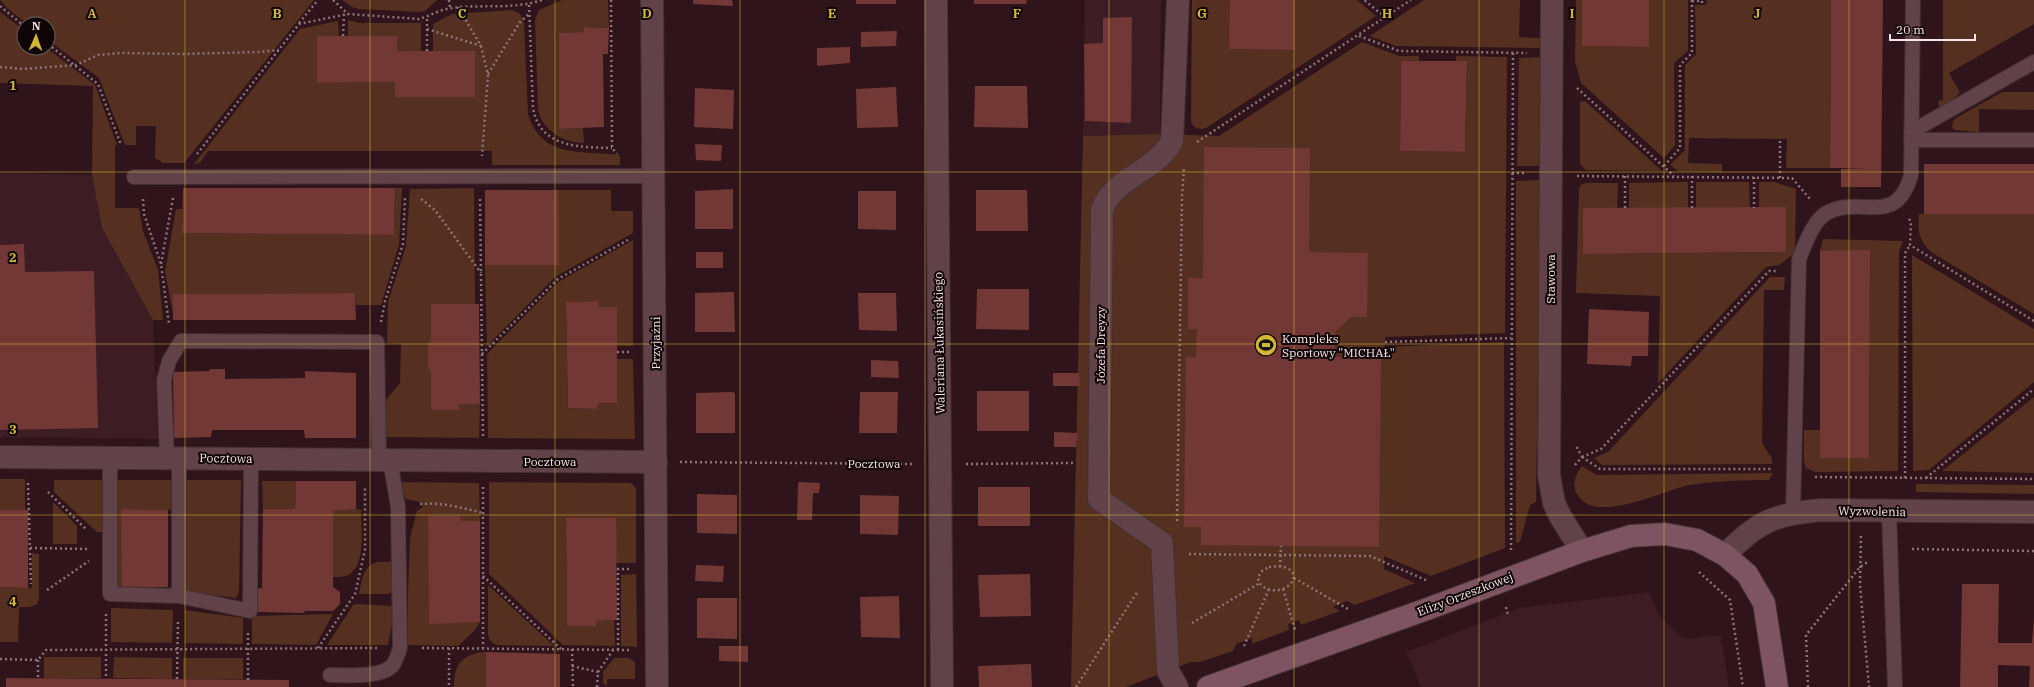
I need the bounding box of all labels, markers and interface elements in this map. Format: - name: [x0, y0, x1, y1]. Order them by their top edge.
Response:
- text: A: [87, 5, 97, 22]
- text: B: [272, 5, 282, 22]
- text: C: [458, 5, 467, 22]
- text: D: [642, 5, 652, 22]
- text: E: [828, 5, 836, 22]
- text: F: [1013, 5, 1021, 22]
- text: G: [1197, 5, 1207, 22]
- text: H: [1382, 5, 1393, 22]
- text: I: [1570, 5, 1575, 22]
- text: J: [1754, 5, 1761, 22]
- north arrow: [16, 16, 56, 56]
- scale bar: [1890, 16, 1975, 42]
- text: N: [32, 19, 41, 33]
- text: 20 m: [1896, 22, 1925, 37]
- text: 1: [9, 77, 17, 94]
- text: 2: [9, 249, 17, 266]
- street label: Stawowa: [1543, 254, 1558, 304]
- street label: Waleriana Łukasińskiego: [930, 272, 948, 414]
- street label: Józefa Dreyzy: [1093, 306, 1108, 383]
- street label: Przyjaźni: [648, 316, 663, 369]
- place label: Kompleks Sportowy "MICHAŁ": [1282, 331, 1395, 360]
- sports icon: Kompleks Sportowy "MICHAŁ": [1253, 332, 1279, 358]
- text: 3: [9, 421, 17, 438]
- street label: Pocztowa: [199, 450, 253, 466]
- street label: Pocztowa: [523, 454, 577, 469]
- street label: Pocztowa: [847, 456, 901, 471]
- street label: Wyzwolenia: [1838, 503, 1907, 519]
- street label: Elizy Orzeszkowej: [1415, 569, 1515, 619]
- text: 4: [9, 593, 17, 610]

